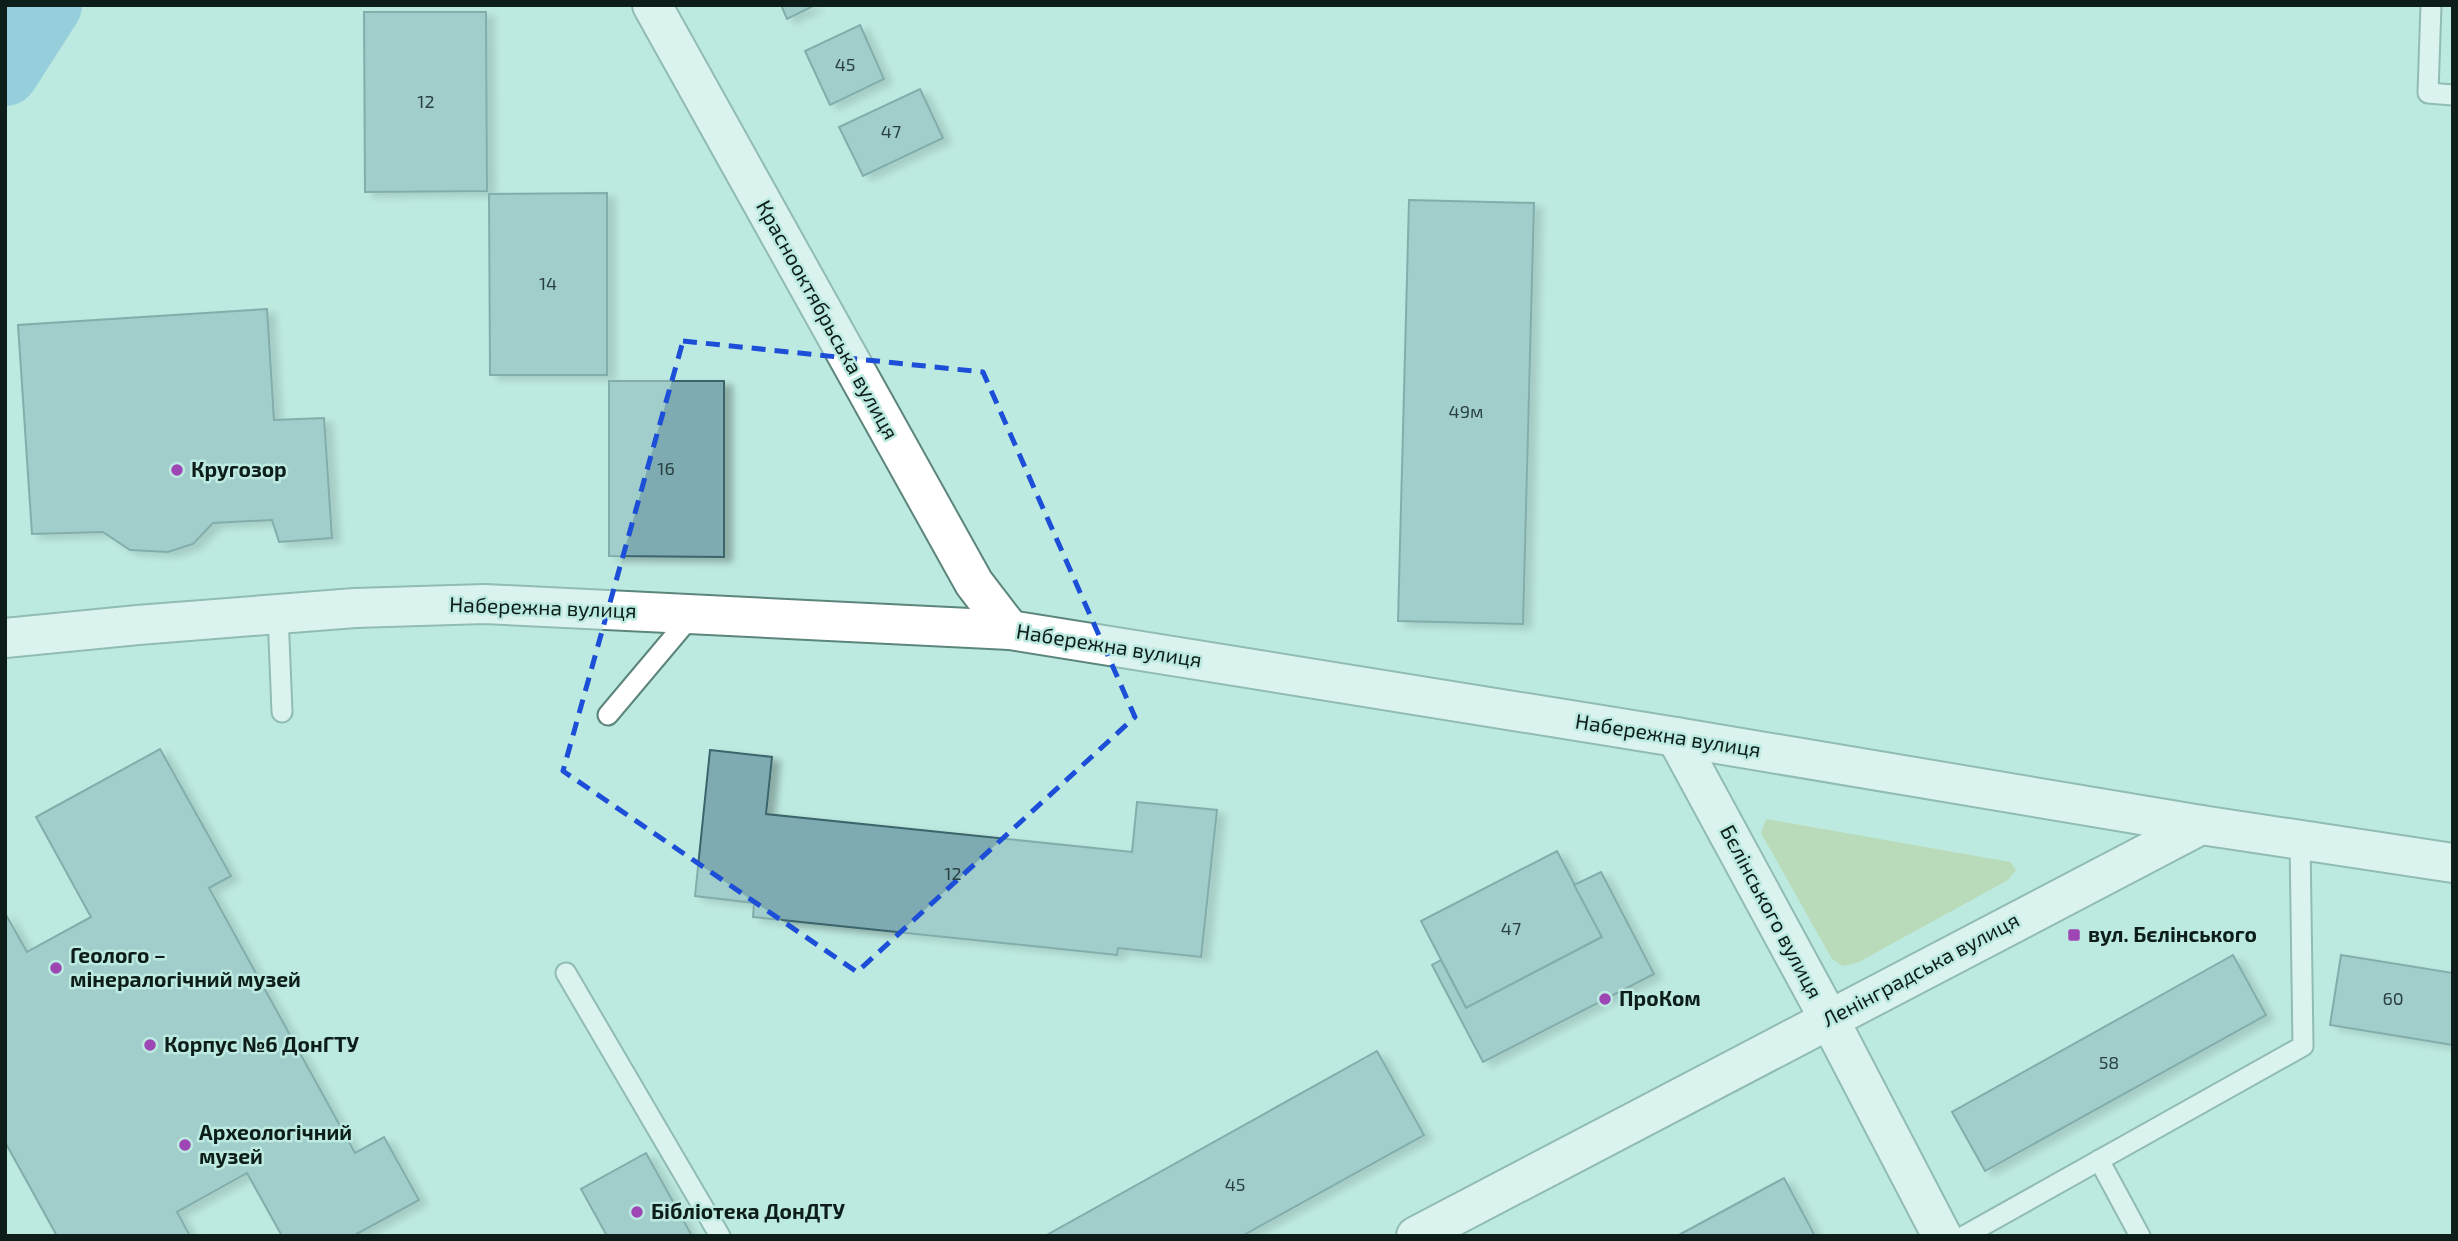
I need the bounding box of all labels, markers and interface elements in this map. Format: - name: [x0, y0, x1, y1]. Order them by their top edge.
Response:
- house number: 45: [835, 53, 855, 75]
- house number: 12: [417, 90, 435, 112]
- house number: 47: [881, 120, 901, 142]
- street label: Краснооктябрьська вулиця: [751, 195, 905, 444]
- house number: 14: [539, 272, 557, 294]
- house number: 49м: [1449, 400, 1483, 422]
- place label: Кругозор: [191, 456, 287, 481]
- house number: 16: [657, 457, 675, 479]
- marker: Кругозор: [169, 462, 185, 478]
- street label: Набережна вулиця: [449, 591, 637, 623]
- street label: Набережна вулиця: [1015, 618, 1204, 673]
- street label: Набережна вулиця: [1574, 708, 1763, 763]
- street label: Бєлінського вулиця: [1715, 820, 1829, 1003]
- house number: 12: [944, 862, 962, 884]
- street label: Ленінградська вулиця: [1818, 906, 2023, 1032]
- house number: 47: [1501, 917, 1521, 939]
- place label: вул. Бєлінського: [2088, 921, 2257, 946]
- marker: вул. Бєлінського: [2066, 927, 2082, 943]
- place label: Геолого – мінералогічний музей: [70, 942, 301, 991]
- marker: Геолого – мінералогічний музей: [48, 960, 64, 976]
- place label: ПроКом: [1619, 985, 1701, 1010]
- house number: 60: [2382, 987, 2404, 1009]
- marker: ПроКом: [1597, 991, 1613, 1007]
- place label: Корпус №6 ДонГТУ: [164, 1031, 360, 1056]
- marker: Корпус №6 ДонГТУ: [142, 1037, 158, 1053]
- house number: 58: [2099, 1051, 2119, 1073]
- place label: Археологічний музей: [199, 1119, 352, 1168]
- marker: Археологічний музей: [177, 1137, 193, 1153]
- house number: 45: [1225, 1173, 1245, 1195]
- place label: Бібліотека ДонДТУ: [651, 1198, 845, 1223]
- marker: Бібліотека ДонДТУ: [629, 1204, 645, 1220]

